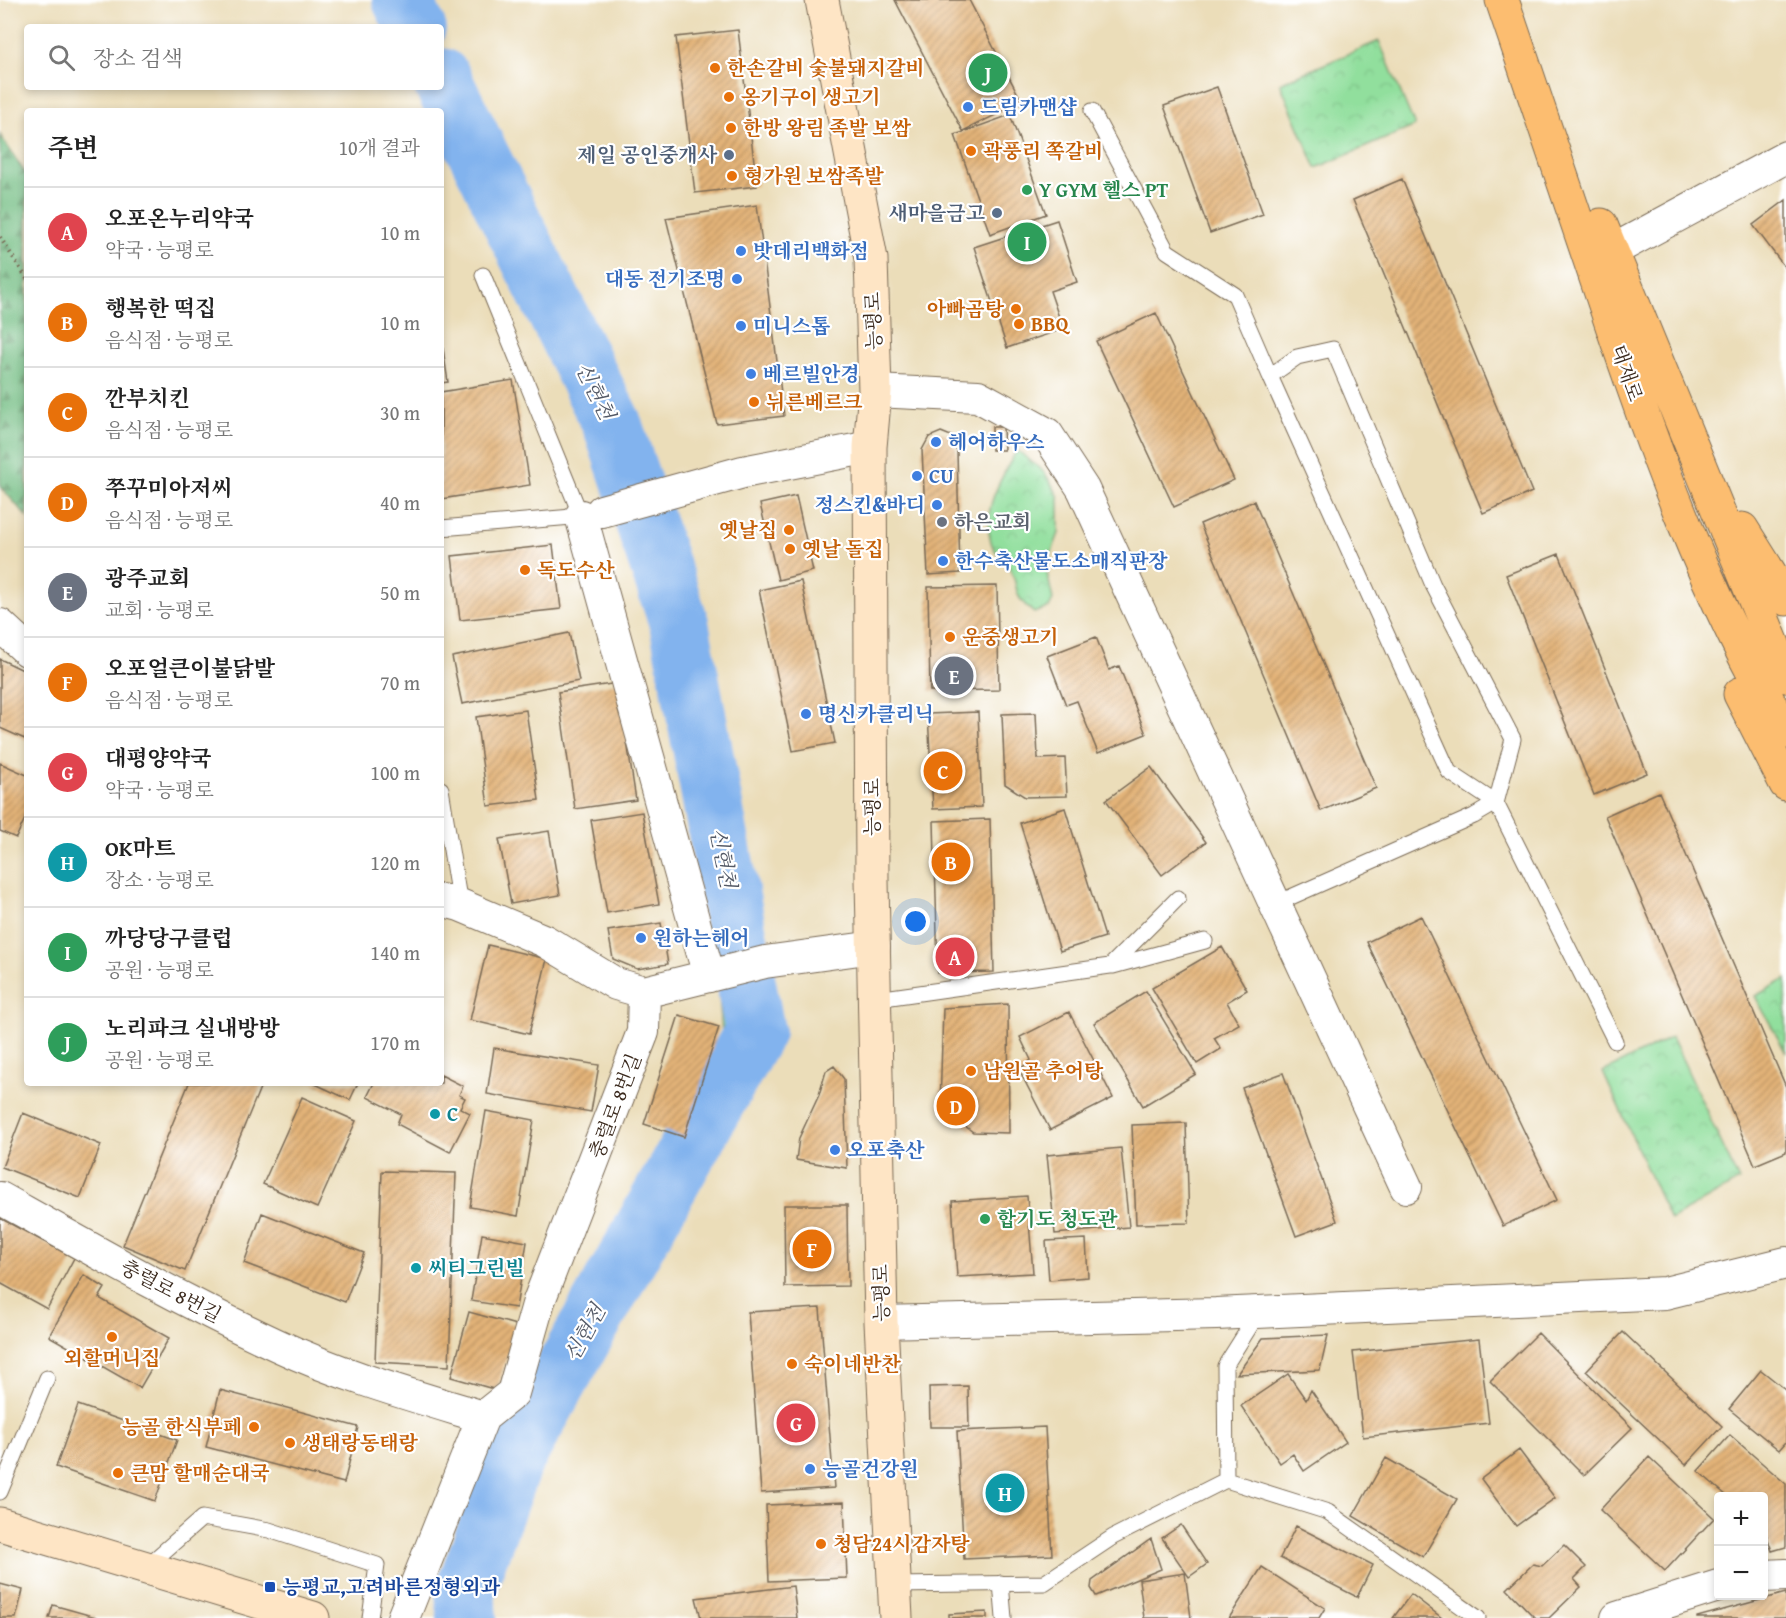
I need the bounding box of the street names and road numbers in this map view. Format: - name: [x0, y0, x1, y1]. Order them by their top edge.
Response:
- street label: 능평로: [857, 292, 888, 350]
- street label: 태재로: [1604, 341, 1651, 405]
- street label: 능평로: [857, 778, 886, 836]
- street label: 충렬로 8번길: [581, 1049, 648, 1163]
- street label: 충렬로 8번길: [116, 1252, 227, 1329]
- street label: 능평로: [865, 1264, 896, 1322]

